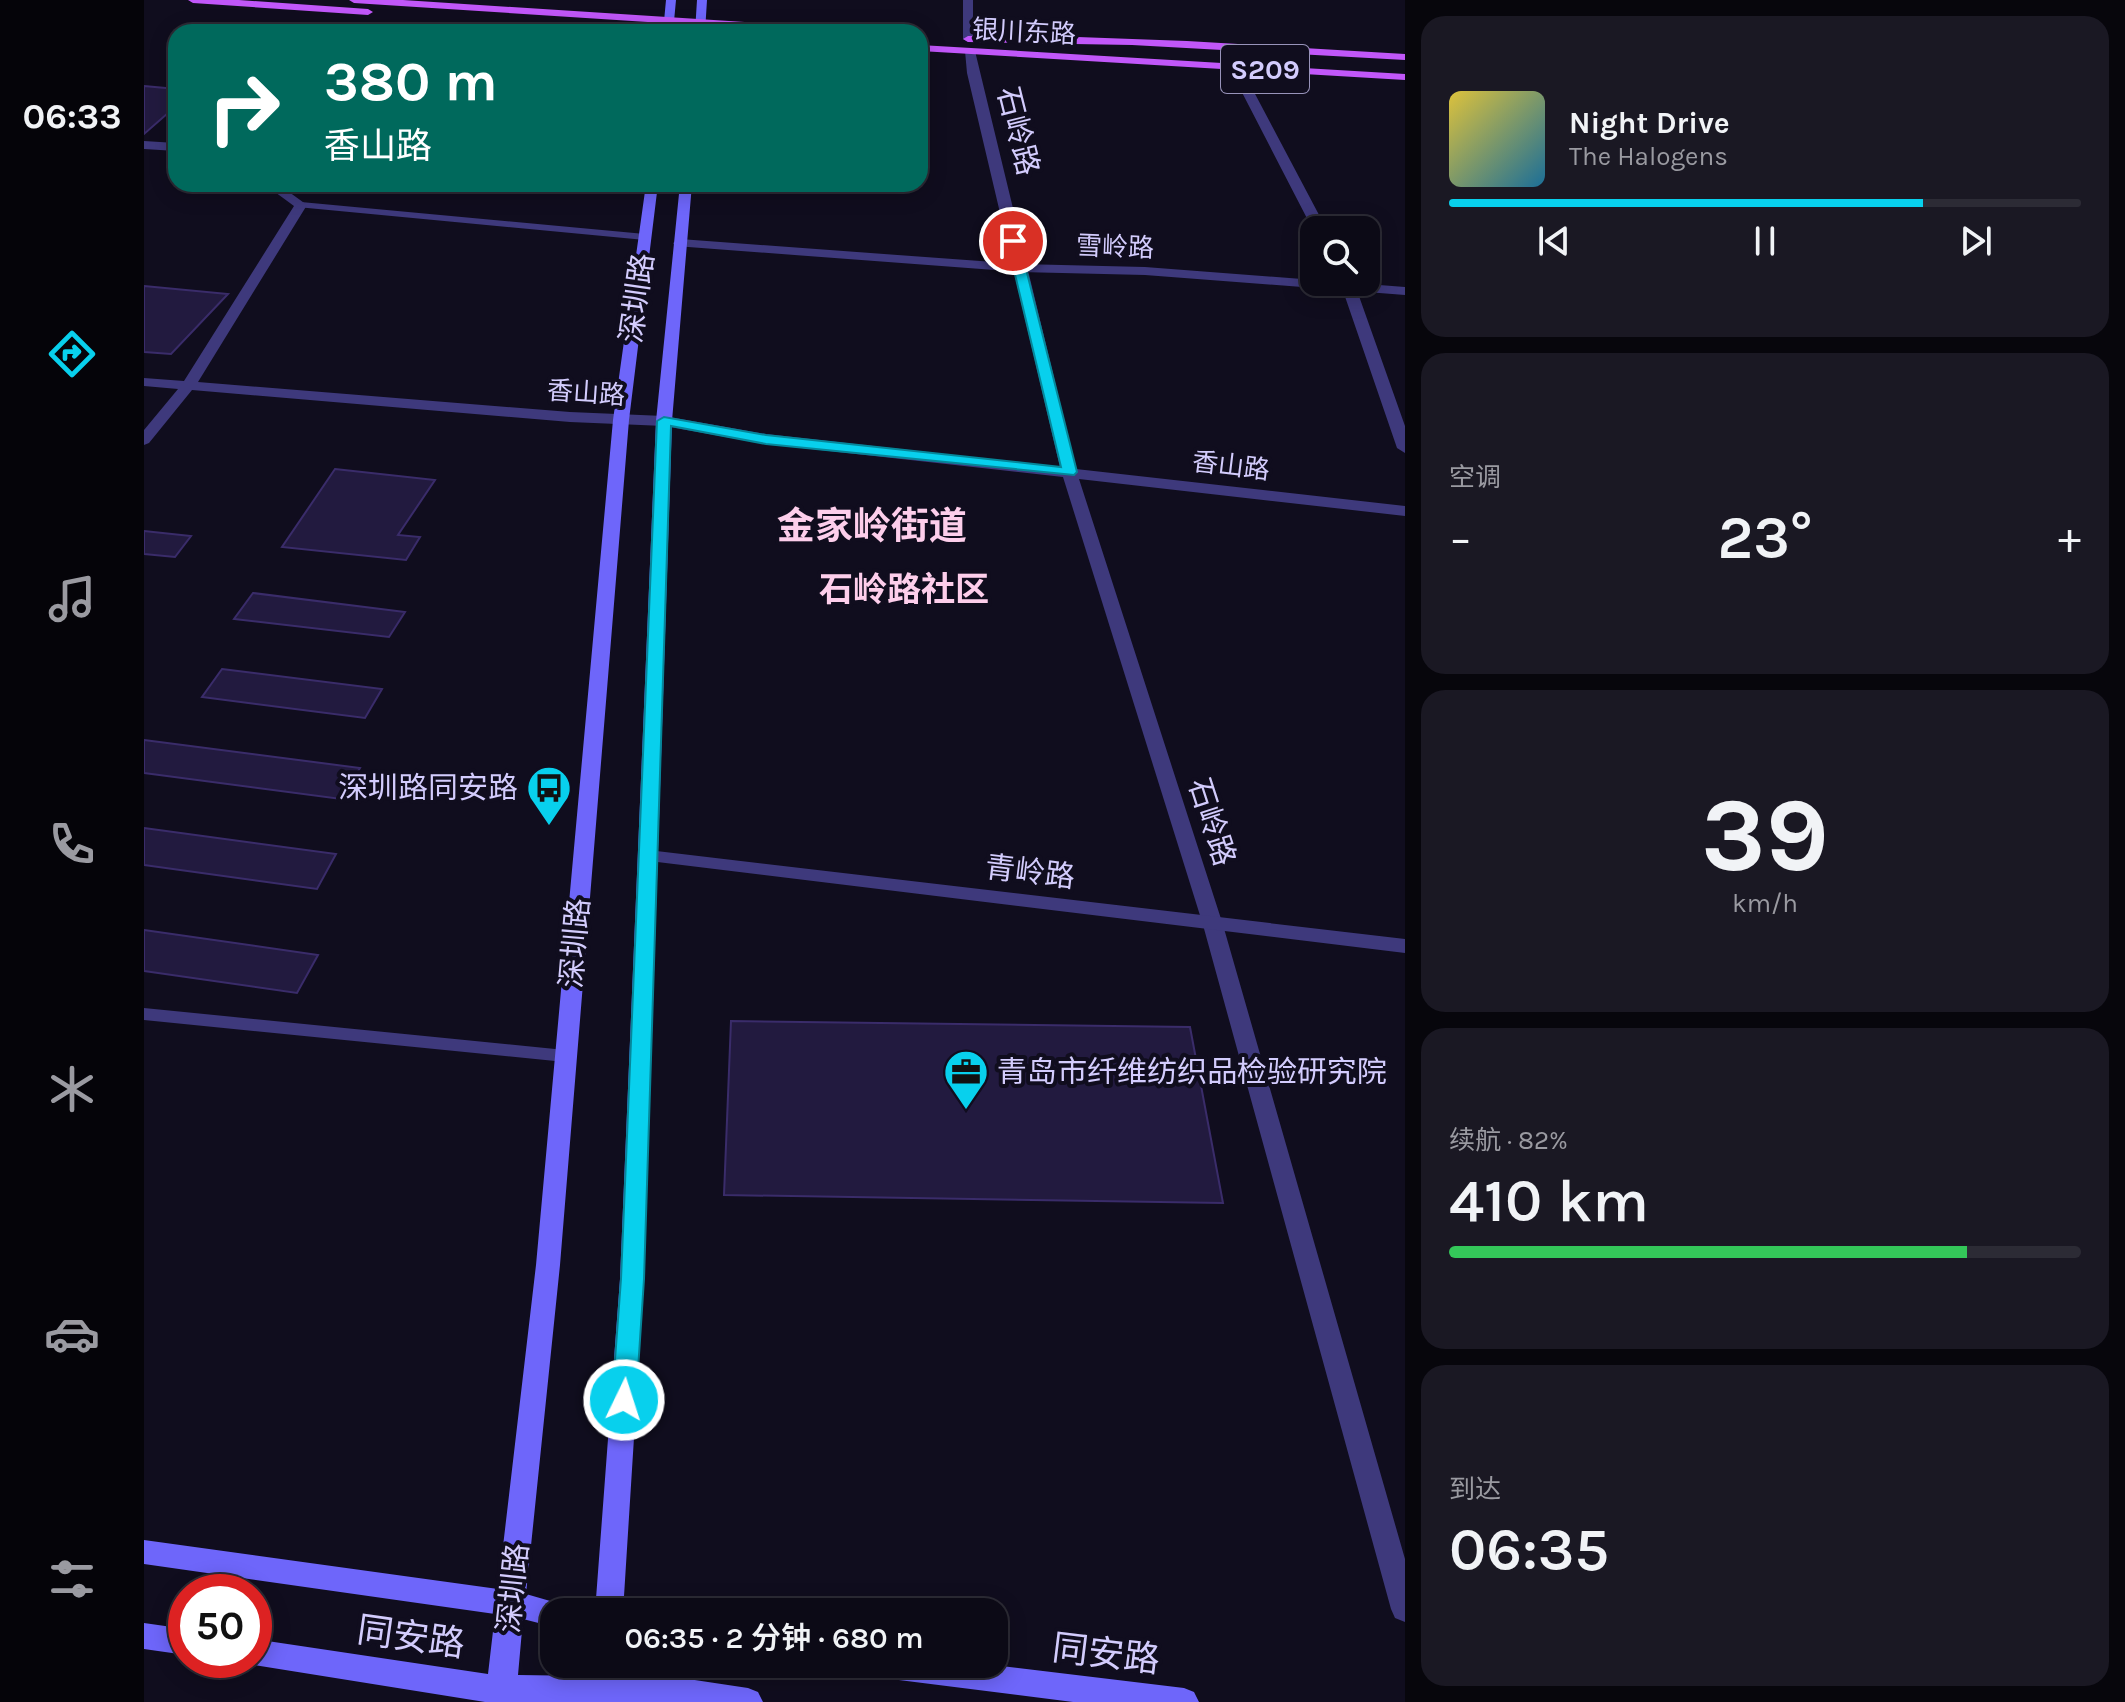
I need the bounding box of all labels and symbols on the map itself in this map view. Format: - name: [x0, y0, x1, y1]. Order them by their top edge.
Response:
- street label: 银川东路: [971, 14, 1077, 50]
- road number: S209: [1221, 45, 1309, 93]
- street label: 石岭路: [990, 83, 1046, 179]
- pin: [979, 207, 1047, 275]
- street label: 雪岭路: [1075, 230, 1155, 264]
- street label: 深圳路: [613, 251, 661, 345]
- street label: 香山路: [546, 375, 626, 411]
- street label: 香山路: [1190, 446, 1272, 486]
- district label: 金家岭街道: [777, 504, 967, 549]
- district label: 石岭路社区: [819, 570, 989, 610]
- bus stop icon: 深圳路同安路: [525, 764, 573, 827]
- place label: 深圳路同安路: [338, 770, 518, 806]
- street label: 石岭路: [1181, 774, 1243, 870]
- street label: 青岭路: [983, 849, 1077, 895]
- street label: 深圳路: [553, 897, 597, 989]
- office icon: 青岛市纤维纺织品检验研究院: [942, 1048, 990, 1111]
- place label: 青岛市纤维纺织品检验研究院: [997, 1054, 1387, 1090]
- position arrow: [582, 1358, 666, 1442]
- street label: 深圳路: [490, 1541, 536, 1635]
- speed limit sign: 50: [168, 1574, 272, 1678]
- street label: 同安路: [355, 1609, 467, 1665]
- street label: 同安路: [1050, 1627, 1162, 1681]

